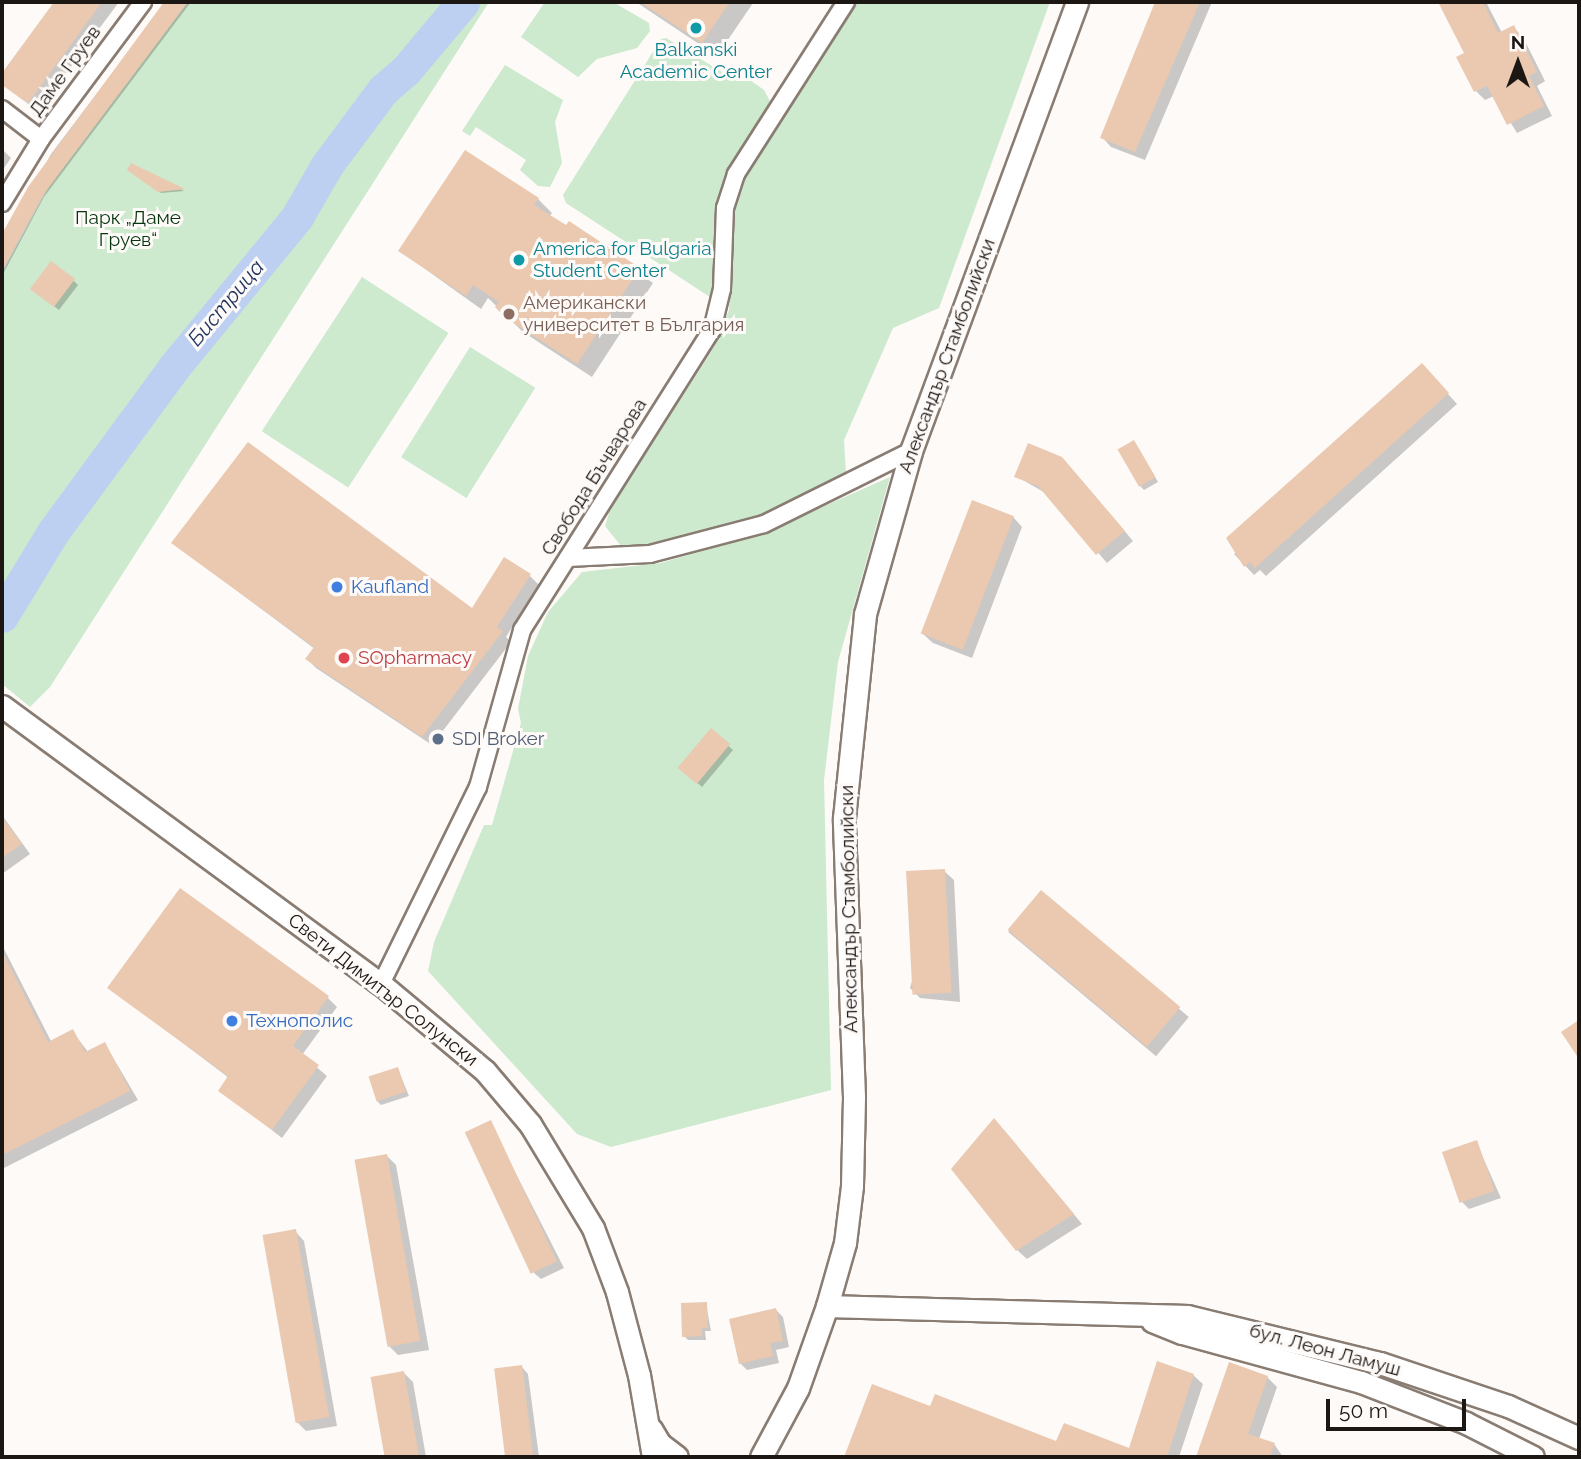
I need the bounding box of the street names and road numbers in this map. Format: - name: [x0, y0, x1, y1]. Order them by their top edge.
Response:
- street label: Даме Груев: [25, 21, 105, 121]
- street label: Александър Стамболийски: [894, 235, 1000, 477]
- street label: Свобода Бъчварова: [537, 394, 651, 560]
- street label: Александър Стамболийски: [835, 785, 863, 1033]
- street label: Свети Димитър Солунски: [284, 909, 482, 1071]
- street label: бул. Леон Ламуш: [1247, 1319, 1403, 1381]

